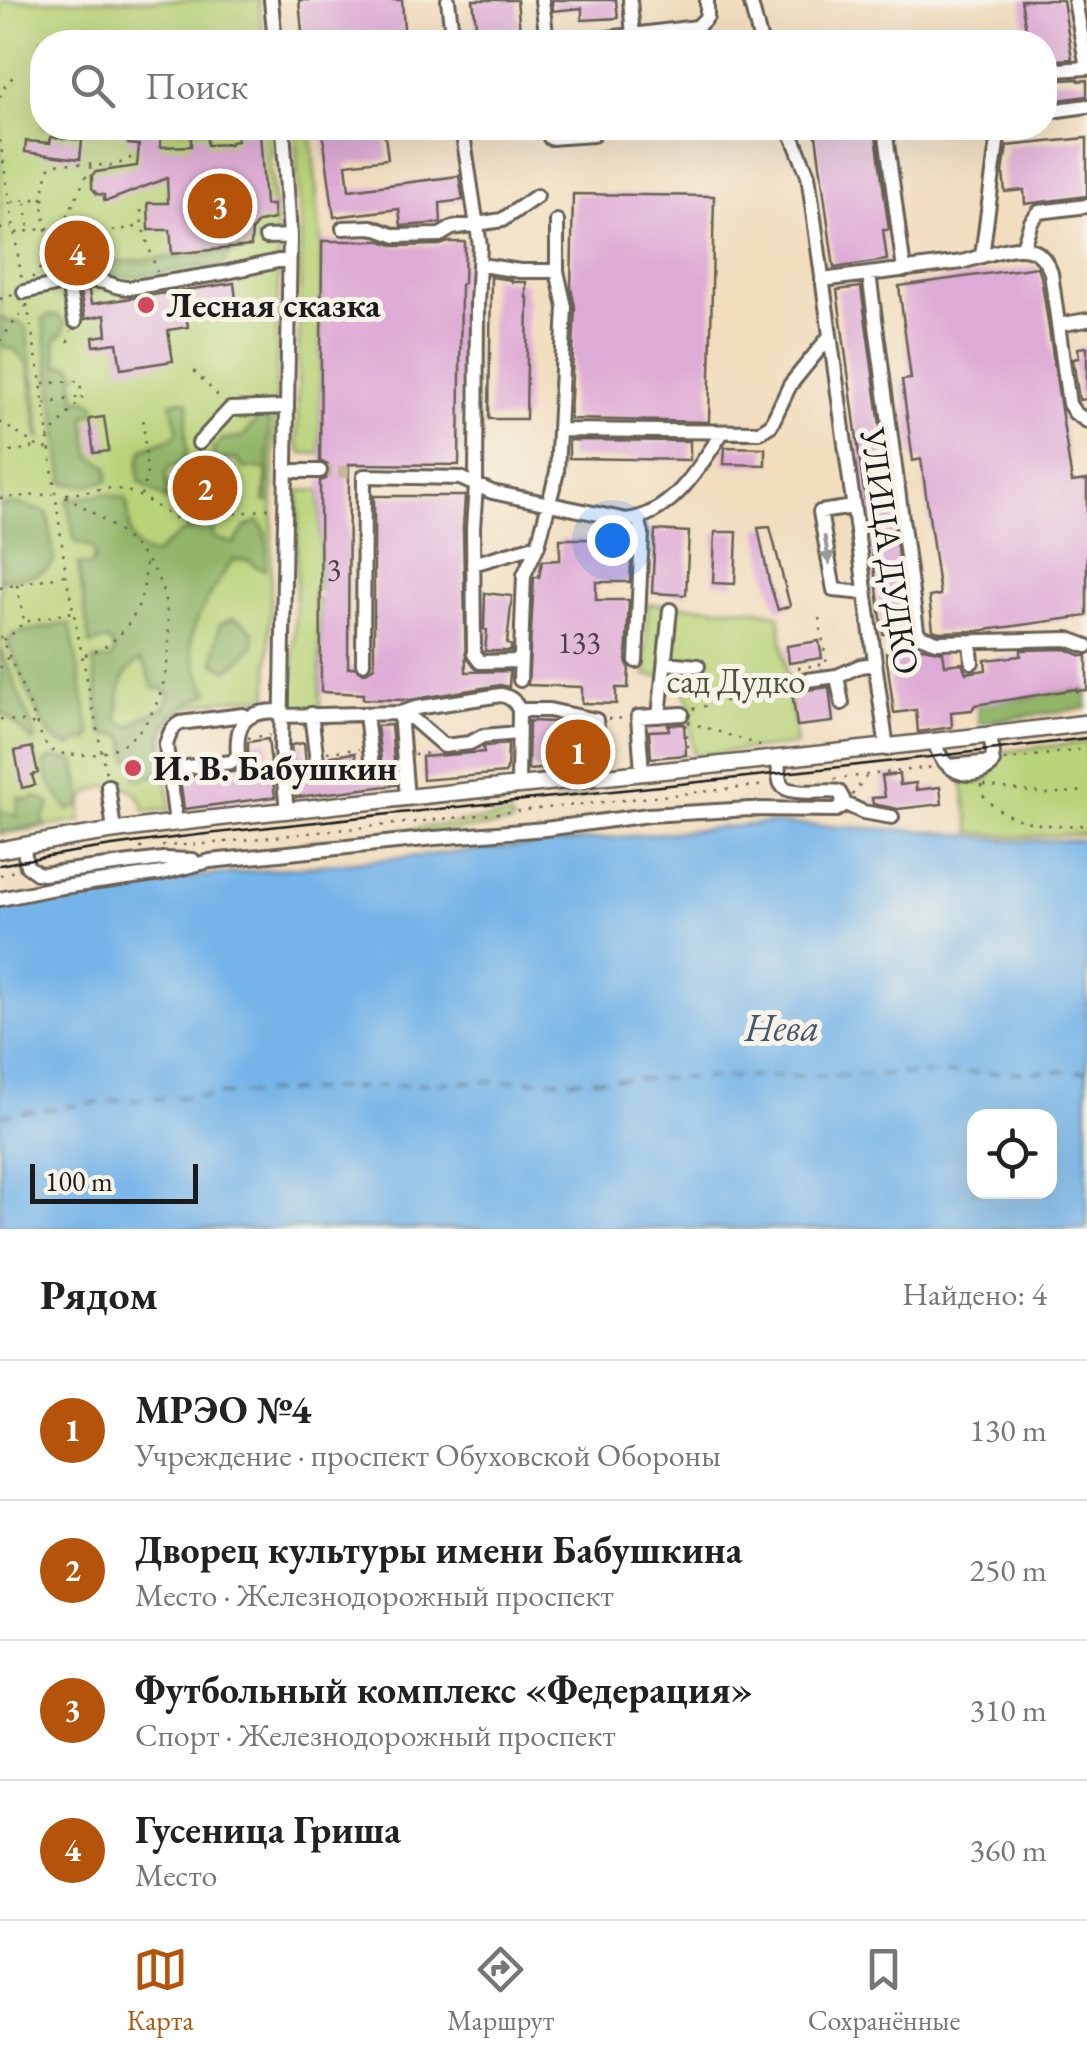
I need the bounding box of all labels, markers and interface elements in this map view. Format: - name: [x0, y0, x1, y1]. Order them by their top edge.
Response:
- search box: [30, 30, 1057, 140]
- icon: search: [65, 58, 120, 113]
- text: Поиск: [145, 61, 248, 110]
- pin: 3: [188, 168, 252, 244]
- pin: 4: [44, 216, 110, 290]
- place label: Лесная сказка: [166, 282, 381, 327]
- marker: Лесная сказка: [135, 294, 157, 316]
- street label: УЛИЦА ДУДКО: [851, 424, 930, 677]
- pin: 2: [172, 450, 238, 526]
- your location: [587, 515, 638, 566]
- one-way arrow: [820, 534, 835, 566]
- house number: 3: [327, 550, 341, 589]
- house number: 133: [557, 623, 601, 662]
- park label: сад Дудко: [666, 658, 806, 704]
- pin: 1: [546, 714, 610, 790]
- place label: И. В. Бабушкин: [153, 745, 397, 790]
- marker: И. В. Бабушкин: [122, 757, 144, 779]
- water label: Нева: [744, 1002, 819, 1051]
- map controls: [967, 1109, 1057, 1199]
- button: locate: [967, 1109, 1057, 1199]
- scale bar: [30, 1159, 198, 1204]
- text: 100 m: [45, 1163, 113, 1199]
- text: Рядом: [40, 1267, 158, 1322]
- text: Найдено: 4: [902, 1273, 1047, 1315]
- text: МРЭО №4: [135, 1385, 311, 1434]
- text: 1: [64, 1409, 81, 1451]
- text: 130 m: [970, 1409, 1047, 1451]
- text: Учреждение · проспект Обуховской Обороны: [135, 1434, 721, 1476]
- text: Дворец культуры имени Бабушкина: [135, 1525, 742, 1574]
- text: 2: [64, 1549, 81, 1591]
- text: 250 m: [970, 1549, 1047, 1591]
- text: Место · Железнодорожный проспект: [135, 1574, 614, 1616]
- text: Футбольный комплекс «Федерация»: [135, 1665, 753, 1714]
- text: 3: [64, 1689, 81, 1731]
- text: 310 m: [970, 1689, 1047, 1731]
- text: Спорт · Железнодорожный проспект: [135, 1714, 616, 1756]
- text: Гусеница Гриша: [135, 1805, 401, 1854]
- text: 4: [64, 1829, 81, 1871]
- text: 360 m: [970, 1829, 1047, 1871]
- text: Место: [135, 1854, 217, 1896]
- tab: Карта: [127, 1942, 194, 2038]
- tab: Маршрут: [447, 1942, 554, 2038]
- tab: Сохранённые: [808, 1942, 960, 2038]

